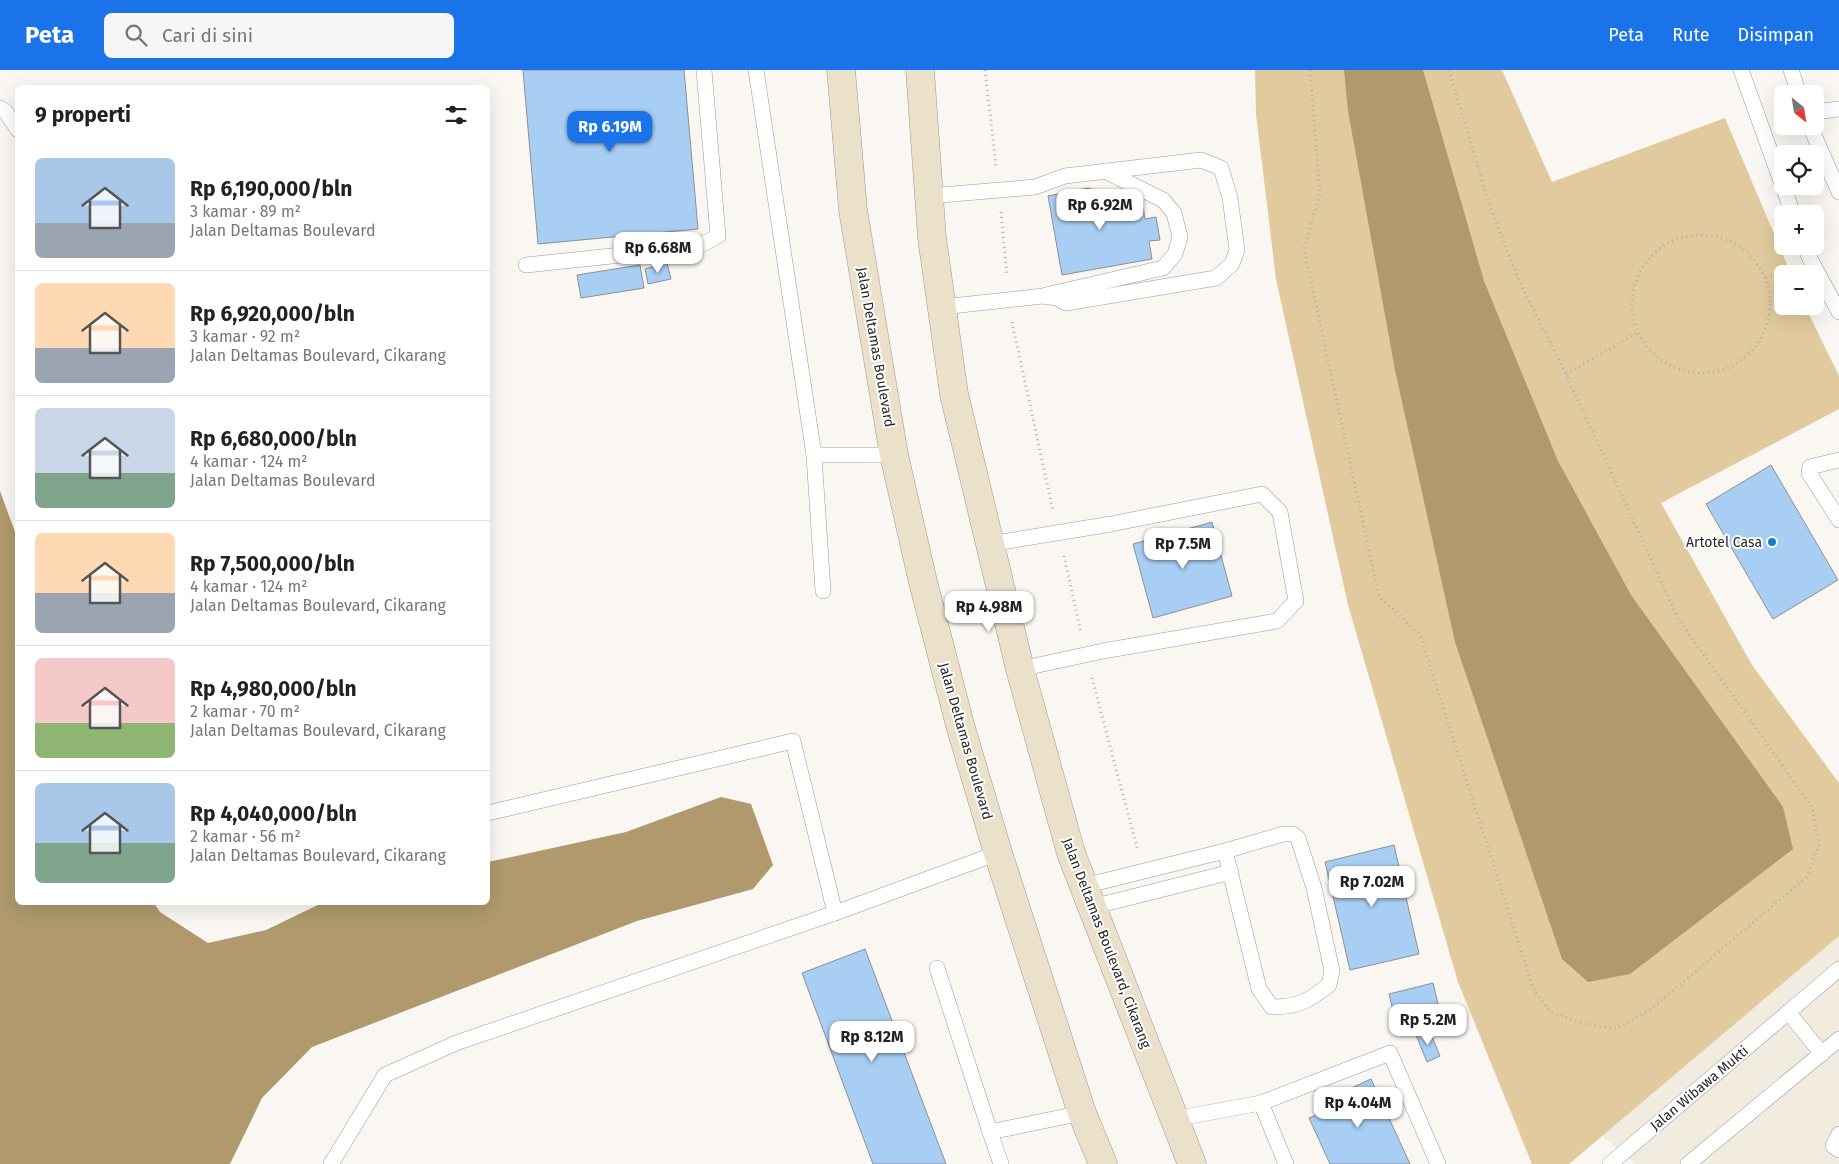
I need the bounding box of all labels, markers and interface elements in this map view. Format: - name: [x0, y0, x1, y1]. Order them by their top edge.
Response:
- search box: [104, 13, 454, 58]
- text: Peta: [25, 21, 74, 49]
- icon: search: [122, 21, 150, 49]
- text: Cari di sini: [162, 24, 253, 47]
- text: Peta: [1608, 24, 1644, 46]
- text: Rute: [1672, 24, 1710, 46]
- text: Disimpan: [1738, 24, 1814, 46]
- north arrow: [1774, 85, 1824, 135]
- map controls: [1774, 85, 1824, 315]
- icon: filters: [442, 101, 470, 129]
- text: 9 properti: [35, 102, 131, 128]
- pin: Rp 6.19M: [558, 111, 662, 153]
- text: Rp 6.19M: [578, 117, 642, 136]
- button: locate: [1774, 145, 1824, 195]
- text: Rp 6,190,000/bln: [190, 176, 352, 202]
- icon: home: [75, 178, 135, 238]
- pin: Rp 6.92M: [1048, 189, 1152, 231]
- text: Rp 6.92M: [1067, 195, 1133, 214]
- text: 3 kamar · 89 m²: [190, 202, 301, 221]
- button: +: [1774, 205, 1824, 255]
- text: Jalan Deltamas Boulevard: [190, 221, 376, 240]
- pin: Rp 6.68M: [606, 232, 710, 274]
- text: Rp 6.68M: [625, 238, 691, 257]
- button: −: [1774, 265, 1824, 315]
- street label: Jalan Deltamas Boulevard: [853, 266, 898, 429]
- text: Rp 6,920,000/bln: [190, 301, 355, 327]
- icon: home: [75, 303, 135, 363]
- text: 3 kamar · 92 m²: [190, 327, 300, 346]
- text: Jalan Deltamas Boulevard, Cikarang: [190, 346, 446, 365]
- text: Rp 6,680,000/bln: [190, 426, 357, 452]
- icon: home: [75, 428, 135, 488]
- text: 4 kamar · 124 m²: [190, 452, 308, 471]
- text: Jalan Deltamas Boulevard: [190, 471, 376, 490]
- pin: Rp 7.5M: [1137, 528, 1229, 570]
- text: Rp 7.5M: [1155, 534, 1211, 553]
- place label: Artotel Casa: [1686, 534, 1762, 551]
- marker: Artotel Casa: [1766, 536, 1778, 548]
- text: Rp 7,500,000/bln: [190, 551, 355, 577]
- icon: home: [75, 553, 135, 613]
- text: 4 kamar · 124 m²: [190, 577, 308, 596]
- pin: Rp 4.98M: [937, 590, 1041, 633]
- text: Jalan Deltamas Boulevard, Cikarang: [190, 596, 446, 615]
- text: Rp 4.98M: [956, 597, 1022, 616]
- street label: Jalan Deltamas Boulevard: [935, 661, 996, 822]
- text: Rp 4,980,000/bln: [190, 676, 357, 702]
- icon: home: [75, 678, 135, 738]
- text: 2 kamar · 70 m²: [190, 702, 300, 721]
- text: Jalan Deltamas Boulevard, Cikarang: [190, 721, 446, 740]
- text: Rp 4,040,000/bln: [190, 801, 357, 827]
- icon: home: [75, 803, 135, 863]
- text: 2 kamar · 56 m²: [190, 827, 301, 846]
- street label: Jalan Deltamas Boulevard, Cikarang: [1058, 836, 1155, 1051]
- text: Jalan Deltamas Boulevard, Cikarang: [190, 846, 446, 865]
- pin: Rp 7.02M: [1320, 866, 1424, 908]
- text: Rp 7.02M: [1340, 872, 1404, 891]
- pin: Rp 5.2M: [1382, 1004, 1474, 1046]
- text: Rp 5.2M: [1400, 1010, 1456, 1029]
- pin: Rp 8.12M: [820, 1020, 924, 1063]
- text: Rp 8.12M: [840, 1027, 904, 1046]
- street label: Jalan Wibawa Mukti: [1647, 1042, 1752, 1134]
- pin: Rp 4.04M: [1306, 1086, 1410, 1129]
- text: Rp 4.04M: [1325, 1093, 1391, 1112]

